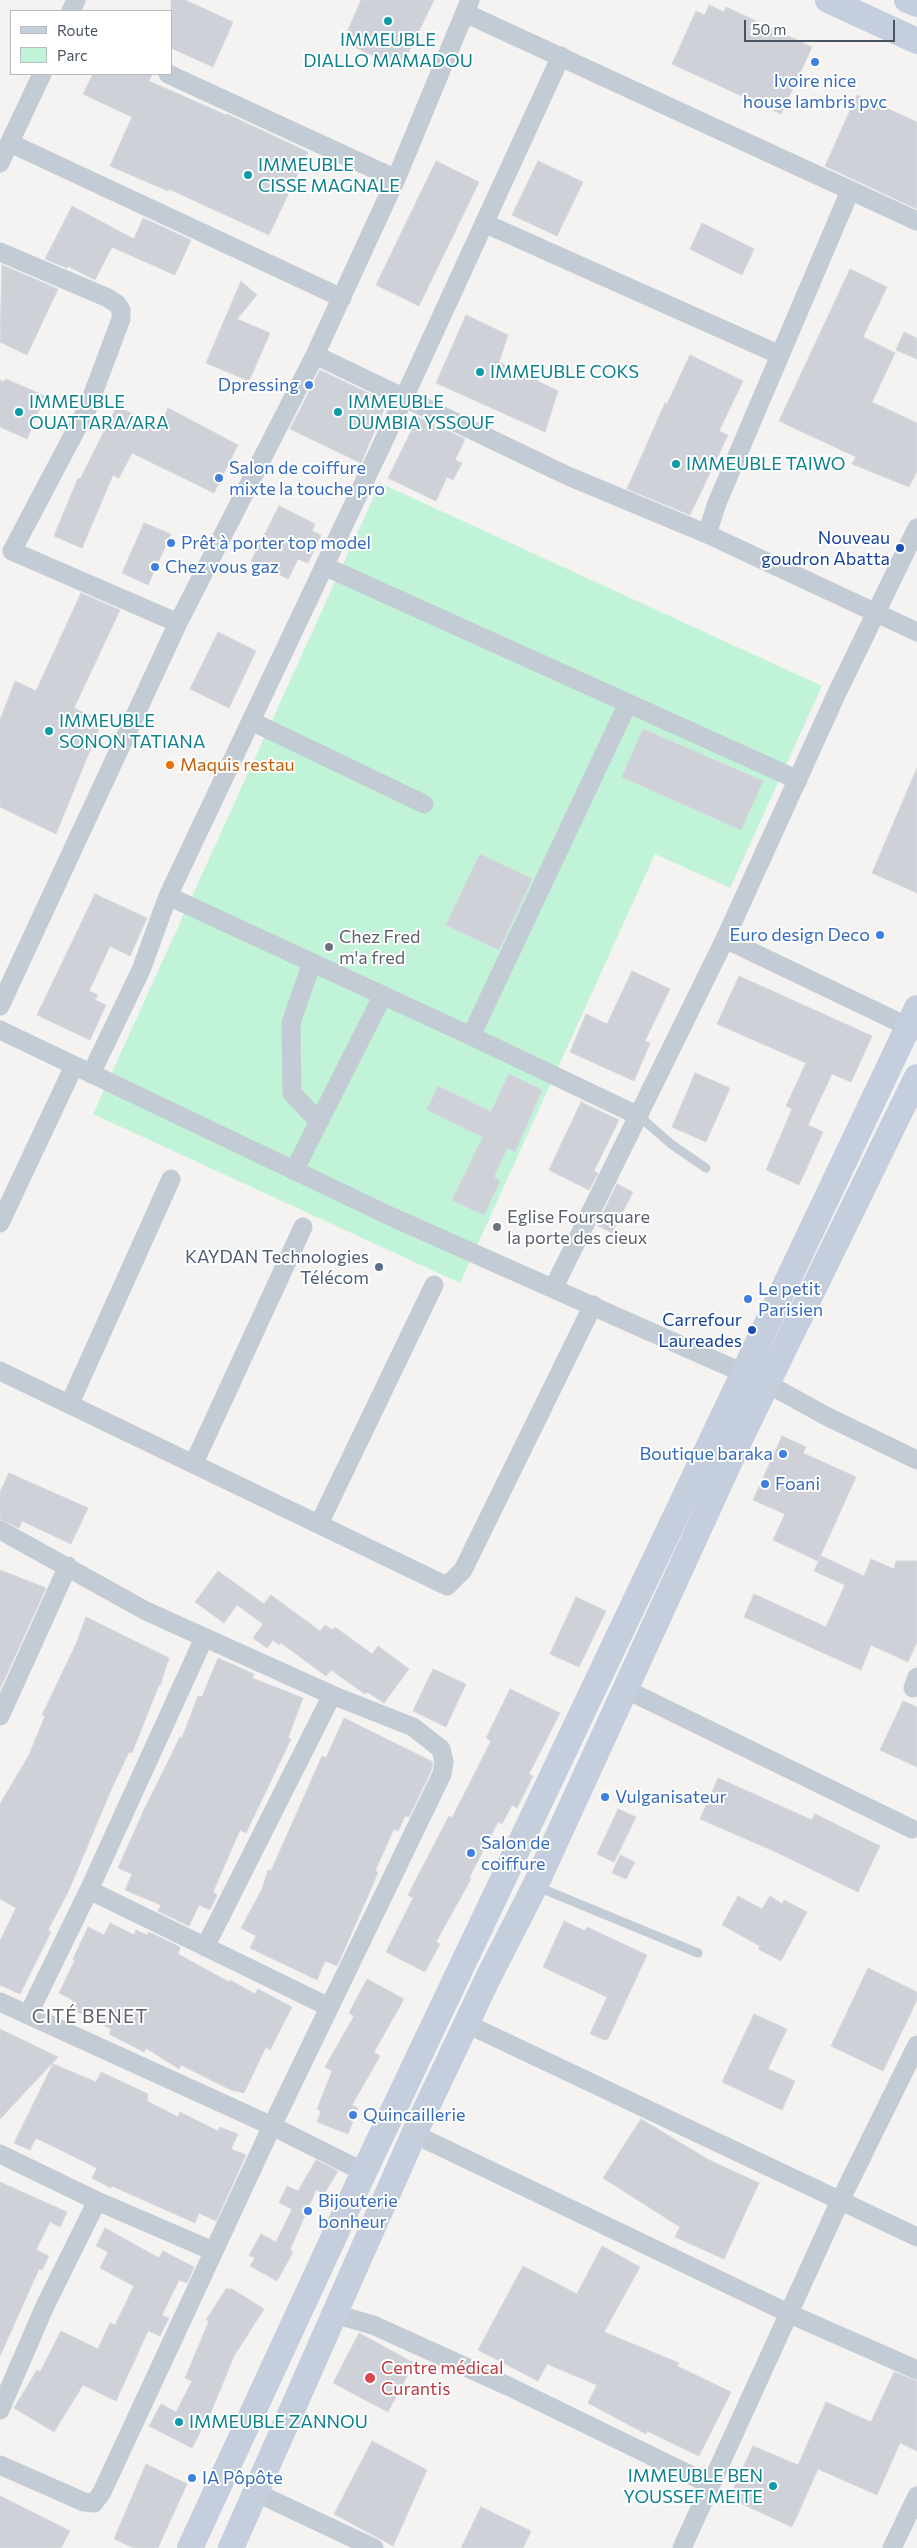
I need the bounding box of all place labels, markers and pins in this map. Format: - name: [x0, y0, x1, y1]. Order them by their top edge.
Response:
- marker: IMMEUBLE DIALLO MAMADOU: [382, 15, 394, 27]
- place label: IMMEUBLE DIALLO MAMADOU: [303, 29, 473, 72]
- marker: Ivoire nice house lambris pvc: [809, 56, 821, 68]
- place label: Ivoire nice house lambris pvc: [743, 70, 887, 112]
- place label: IMMEUBLE CISSE MAGNALE: [258, 154, 400, 196]
- marker: IMMEUBLE CISSE MAGNALE: [242, 169, 254, 181]
- place label: IMMEUBLE COKS: [490, 361, 639, 383]
- marker: IMMEUBLE COKS: [474, 366, 486, 378]
- place label: Dpressing: [218, 374, 299, 396]
- marker: Dpressing: [303, 379, 315, 391]
- place label: IMMEUBLE OUATTARA/ARA: [29, 391, 169, 434]
- place label: IMMEUBLE DUMBIA YSSOUF: [348, 391, 495, 434]
- marker: IMMEUBLE OUATTARA/ARA: [13, 406, 25, 418]
- marker: IMMEUBLE DUMBIA YSSOUF: [332, 406, 344, 418]
- place label: IMMEUBLE TAIWO: [686, 453, 845, 475]
- place label: Salon de coiffure mixte la touche pro: [229, 457, 385, 499]
- marker: IMMEUBLE TAIWO: [670, 458, 682, 470]
- marker: Salon de coiffure mixte la touche pro: [213, 472, 225, 484]
- place label: Nouveau goudron Abatta: [761, 527, 890, 570]
- place label: Prêt à porter top model: [181, 532, 371, 554]
- marker: Prêt à porter top model: [165, 537, 177, 549]
- marker: Nouveau goudron Abatta: [894, 542, 906, 554]
- place label: Chez vous gaz: [165, 556, 279, 578]
- marker: Chez vous gaz: [149, 561, 161, 573]
- place label: IMMEUBLE SONON TATIANA: [59, 710, 205, 752]
- marker: IMMEUBLE SONON TATIANA: [43, 725, 55, 737]
- place label: Maquis restau: [180, 754, 295, 776]
- marker: Maquis restau: [164, 759, 176, 771]
- place label: Euro design Deco: [730, 924, 870, 946]
- place label: Chez Fred m'a fred: [339, 926, 420, 969]
- marker: Euro design Deco: [874, 929, 886, 941]
- marker: Chez Fred m'a fred: [323, 941, 335, 953]
- place label: Eglise Foursquare la porte des cieux: [507, 1206, 650, 1248]
- marker: Eglise Foursquare la porte des cieux: [491, 1221, 503, 1233]
- place label: KAYDAN Technologies Télécom: [185, 1246, 369, 1288]
- marker: KAYDAN Technologies Télécom: [373, 1261, 385, 1273]
- place label: Le petit Parisien: [758, 1278, 823, 1320]
- marker: Le petit Parisien: [742, 1293, 754, 1305]
- place label: Carrefour Laureades: [658, 1309, 742, 1352]
- marker: Carrefour Laureades: [746, 1324, 758, 1336]
- place label: Boutique baraka: [639, 1443, 773, 1465]
- marker: Boutique baraka: [777, 1448, 789, 1460]
- place label: Foani: [775, 1473, 820, 1495]
- marker: Foani: [759, 1478, 771, 1490]
- place label: Vulganisateur: [615, 1786, 727, 1808]
- marker: Vulganisateur: [599, 1791, 611, 1803]
- place label: Salon de coiffure: [481, 1832, 550, 1875]
- marker: Salon de coiffure: [465, 1847, 477, 1859]
- place label: Quincaillerie: [363, 2104, 466, 2126]
- marker: Quincaillerie: [347, 2109, 359, 2121]
- place label: Bijouterie bonheur: [318, 2190, 398, 2232]
- marker: Bijouterie bonheur: [302, 2205, 314, 2217]
- place label: Centre médical Curantis: [381, 2357, 503, 2400]
- marker: Centre médical Curantis: [363, 2371, 377, 2385]
- place label: IMMEUBLE ZANNOU: [189, 2411, 368, 2433]
- marker: IMMEUBLE ZANNOU: [173, 2416, 185, 2428]
- place label: IMMEUBLE BEN YOUSSEF MEITE: [623, 2465, 763, 2508]
- place label: IA Pôpôte: [202, 2467, 283, 2489]
- marker: IA Pôpôte: [186, 2472, 198, 2484]
- marker: IMMEUBLE BEN YOUSSEF MEITE: [767, 2480, 779, 2492]

